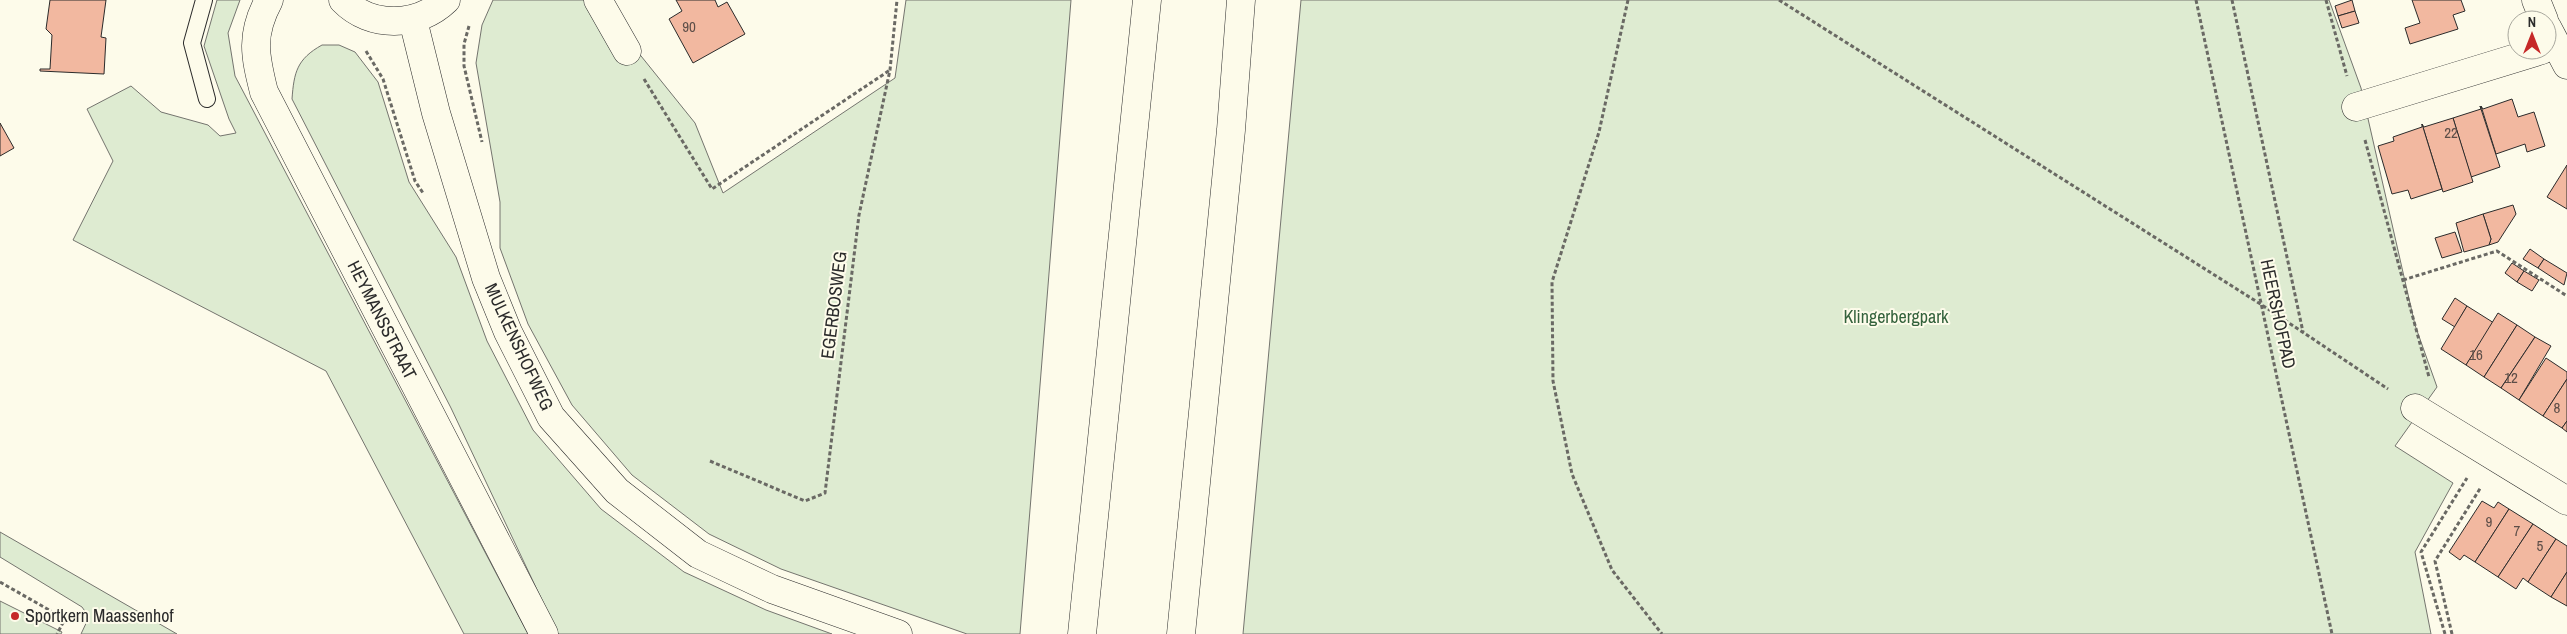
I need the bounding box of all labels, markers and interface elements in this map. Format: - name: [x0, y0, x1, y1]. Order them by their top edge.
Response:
- north arrow: [2507, 10, 2557, 60]
- text: N: [2528, 13, 2536, 31]
- house number: 90: [682, 16, 696, 37]
- house number: 22: [2444, 122, 2458, 143]
- street label: EGERBOSWEG: [814, 250, 853, 360]
- street label: HEYMANSSTRAAT: [342, 256, 423, 383]
- street label: HEERSHOFPAD: [2255, 257, 2302, 371]
- street label: MULKENSHOFWEG: [479, 279, 560, 415]
- park label: Klingerbergpark: [1843, 304, 1949, 329]
- house number: 16: [2469, 344, 2483, 365]
- house number: 12: [2504, 367, 2518, 388]
- house number: 8: [2554, 397, 2561, 418]
- house number: 9: [2486, 511, 2493, 532]
- house number: 7: [2514, 520, 2521, 541]
- house number: 5: [2537, 535, 2544, 556]
- place label: Sportkern Maassenhof: [25, 603, 174, 628]
- marker: Sportkern Maassenhof: [9, 610, 21, 622]

